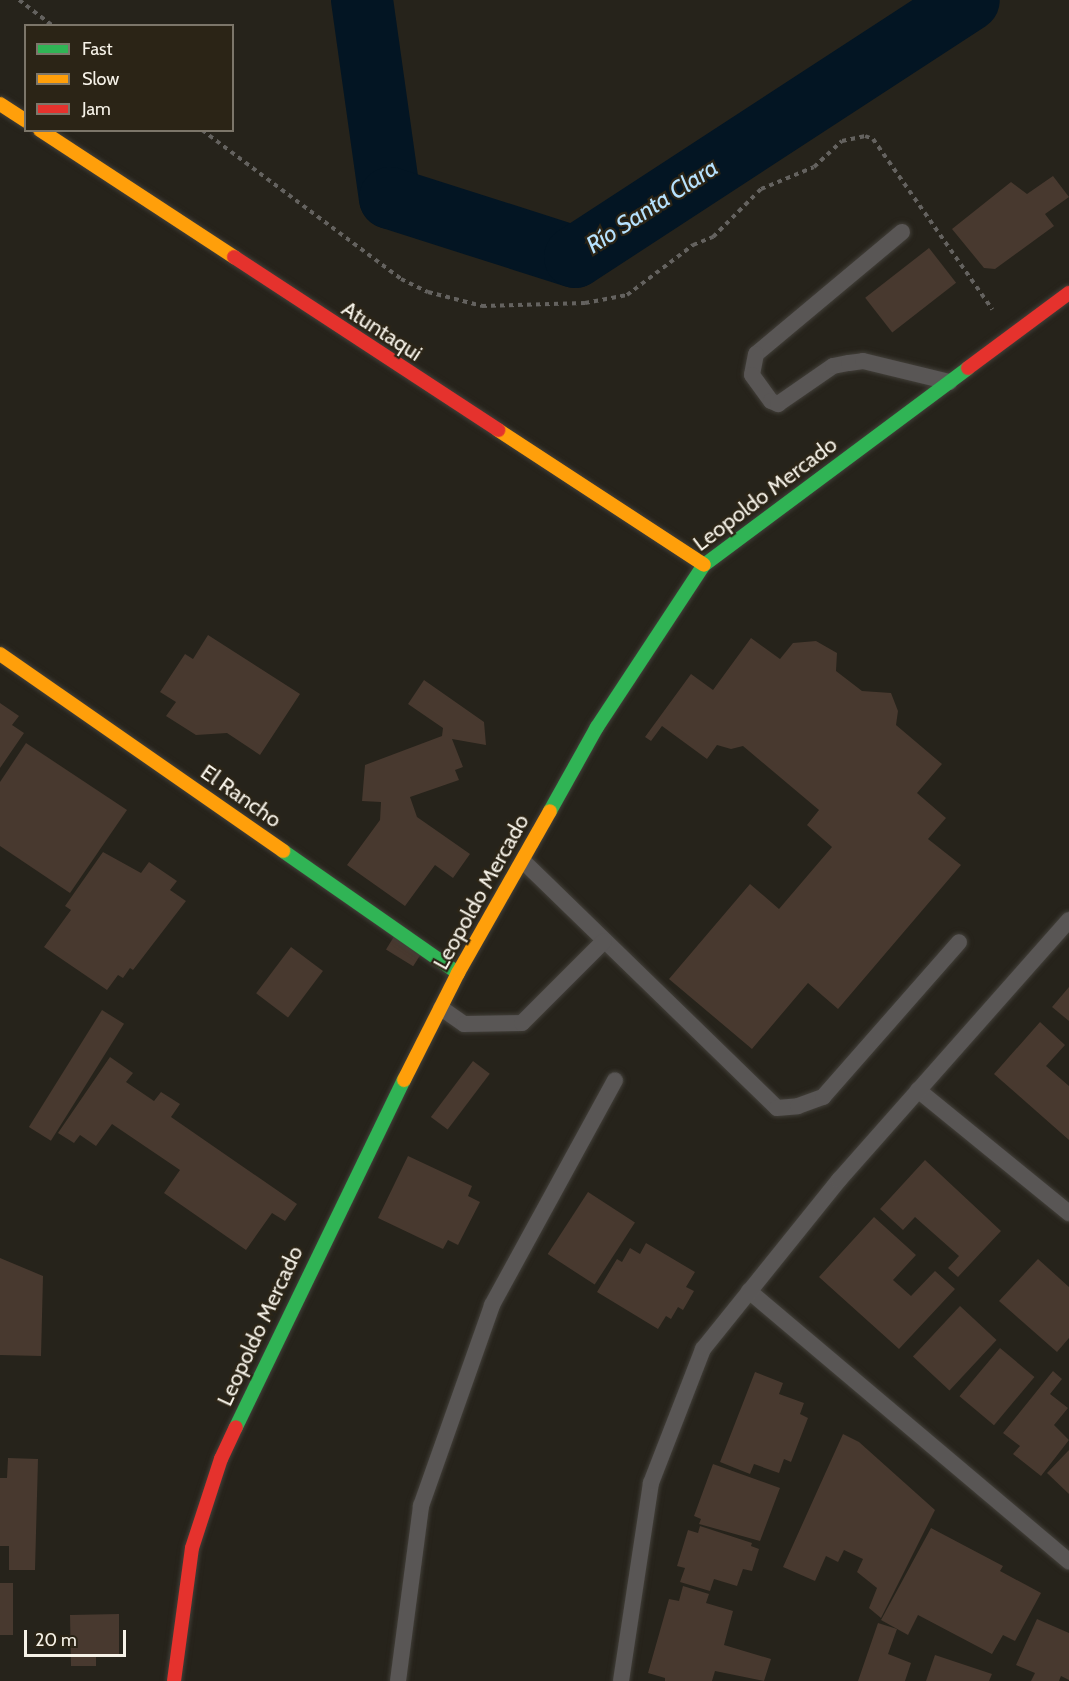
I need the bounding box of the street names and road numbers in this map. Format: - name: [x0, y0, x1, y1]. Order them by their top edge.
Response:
- street label: Atuntaqui: [337, 295, 427, 367]
- street label: Leopoldo Mercado: [688, 431, 842, 557]
- street label: El Rancho: [196, 759, 286, 833]
- street label: Leopoldo Mercado: [427, 810, 535, 974]
- street label: Leopoldo Mercado: [211, 1242, 309, 1410]

